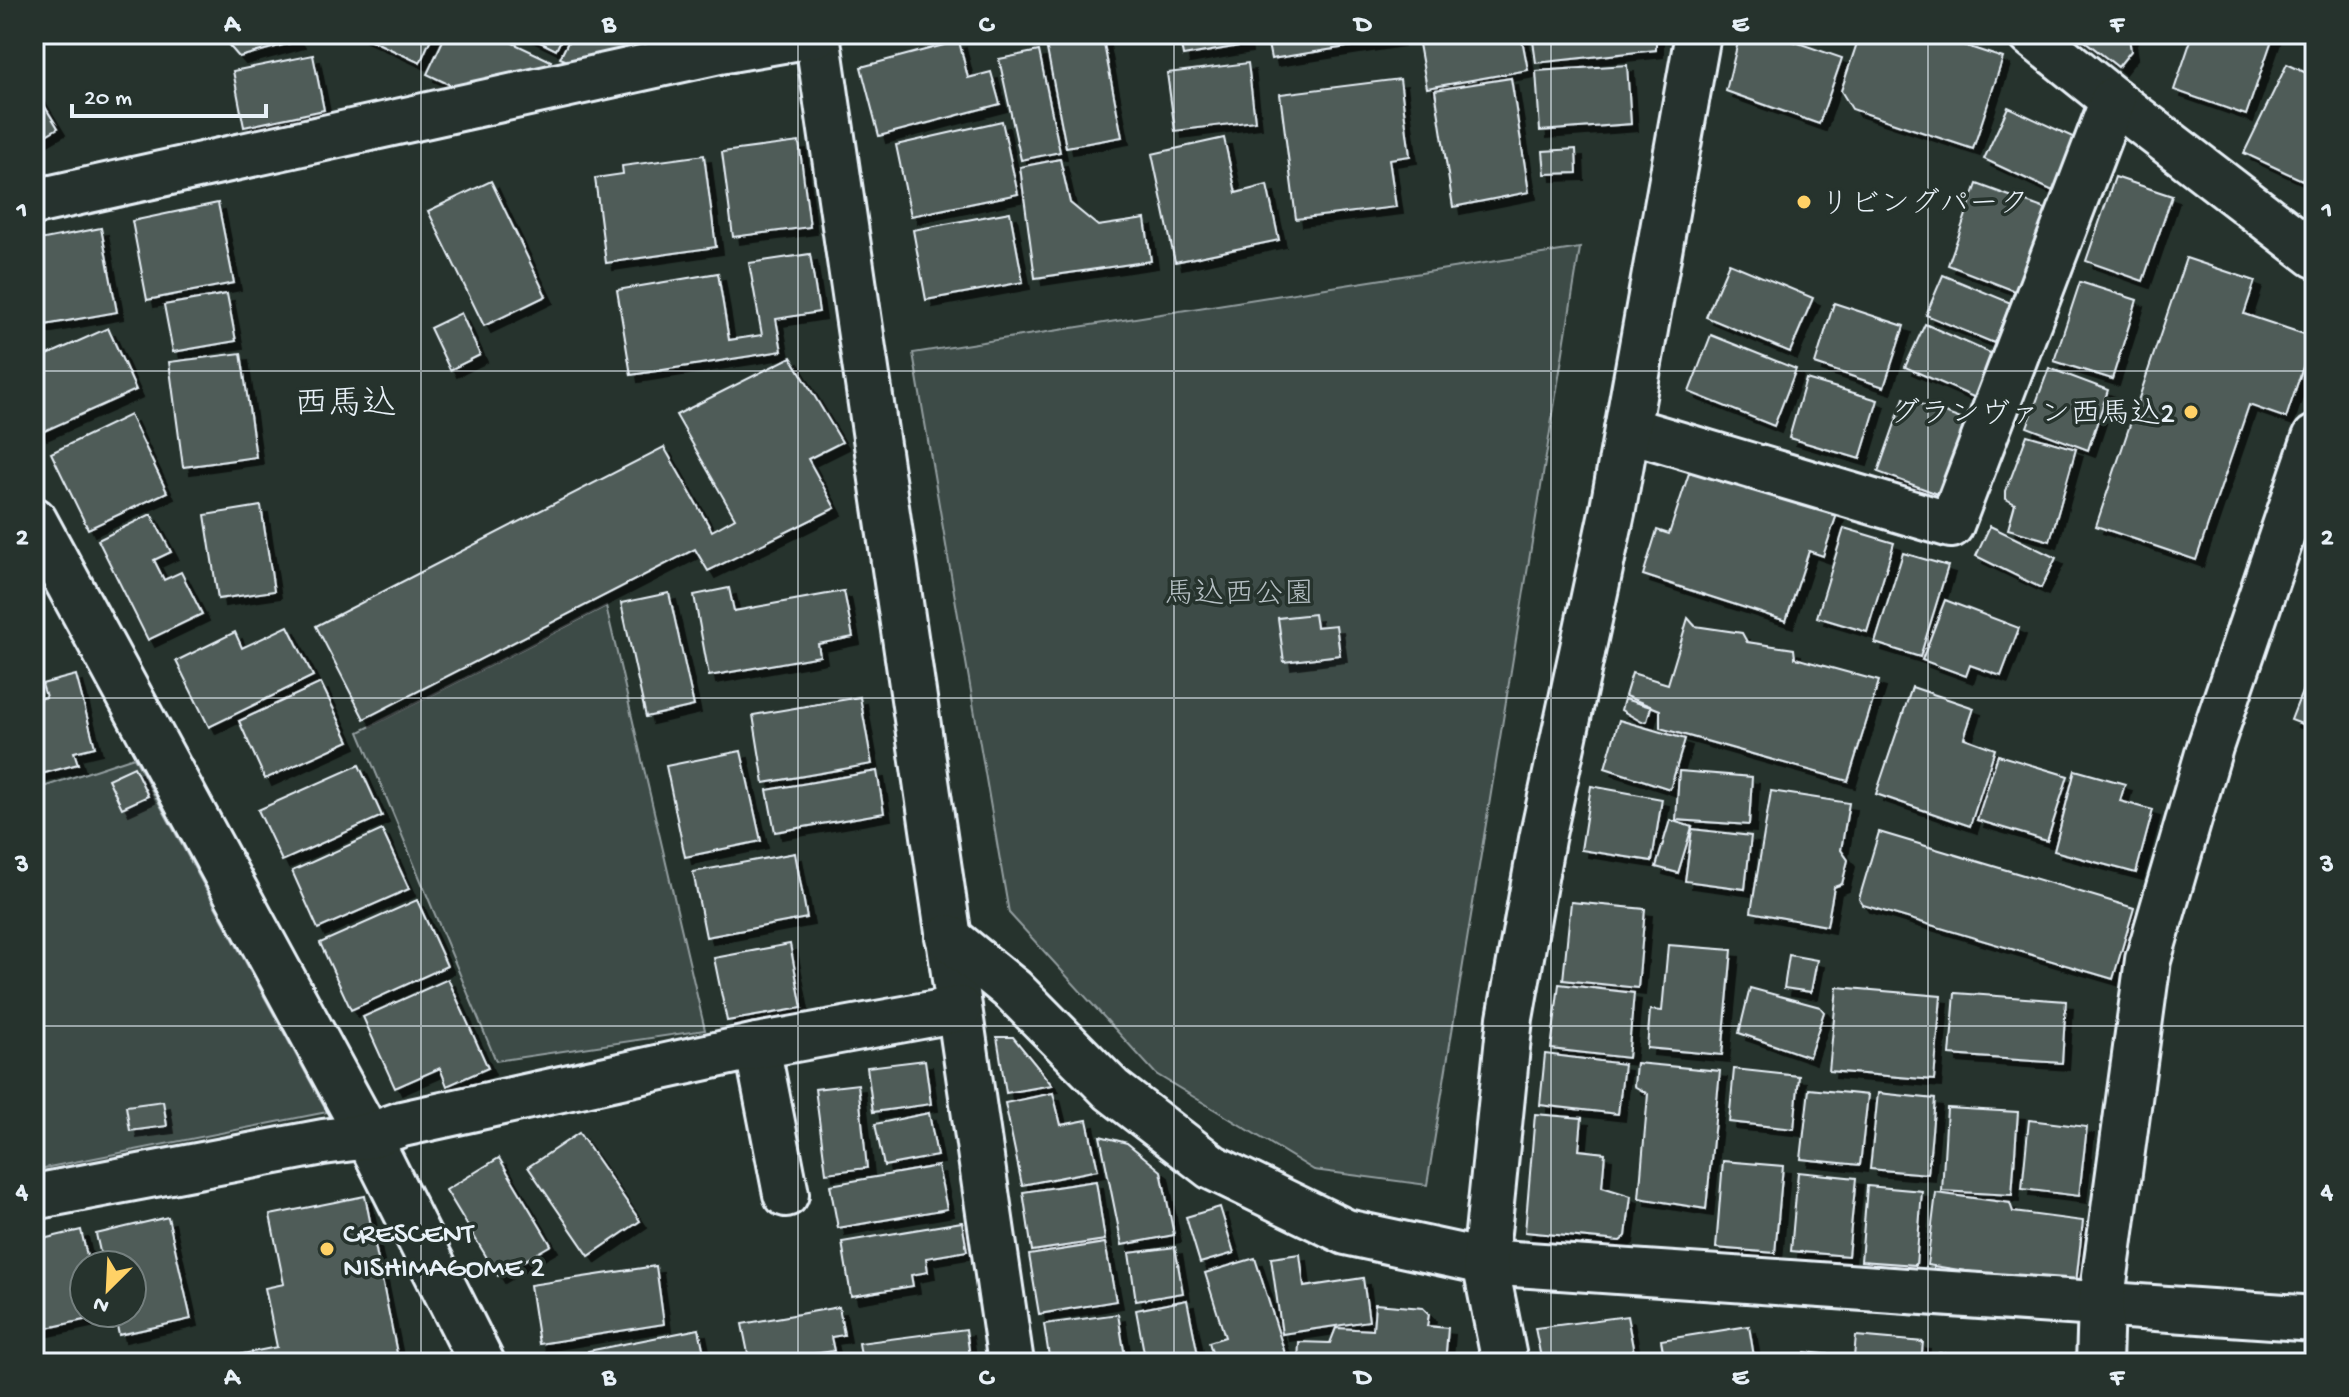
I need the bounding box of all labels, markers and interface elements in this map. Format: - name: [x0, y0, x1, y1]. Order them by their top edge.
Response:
- text: A: [223, 11, 241, 42]
- text: B: [601, 11, 617, 42]
- text: C: [979, 11, 996, 42]
- text: D: [1353, 11, 1373, 42]
- text: E: [1732, 11, 1750, 42]
- text: F: [2109, 11, 2125, 42]
- scale bar: [72, 68, 266, 118]
- text: 20 m: [84, 85, 132, 114]
- place label: リビングパーク: [1820, 187, 2029, 224]
- marker: リビングパーク: [1795, 193, 1813, 211]
- text: 1: [16, 197, 27, 228]
- text: 1: [2321, 197, 2332, 228]
- district label: 西馬込: [294, 385, 396, 427]
- place label: グランヴァン西馬込2: [1890, 397, 2175, 434]
- marker: グランヴァン西馬込2: [2182, 403, 2200, 421]
- text: 2: [16, 524, 29, 555]
- text: 2: [2321, 524, 2334, 555]
- park label: 馬込西公園: [1164, 578, 1314, 614]
- text: 3: [14, 851, 29, 882]
- text: 3: [2319, 851, 2334, 882]
- text: 4: [15, 1178, 29, 1209]
- text: 4: [2320, 1178, 2334, 1209]
- place label: CRESCENT NISHIMAGOME 2: [343, 1219, 545, 1288]
- marker: CRESCENT NISHIMAGOME 2: [318, 1240, 336, 1258]
- north arrow: [68, 1249, 148, 1329]
- text: N: [90, 1289, 113, 1318]
- text: A: [223, 1364, 241, 1395]
- text: B: [601, 1364, 617, 1395]
- text: C: [979, 1364, 996, 1395]
- text: D: [1353, 1364, 1373, 1395]
- text: E: [1732, 1364, 1750, 1395]
- text: F: [2109, 1364, 2125, 1395]

